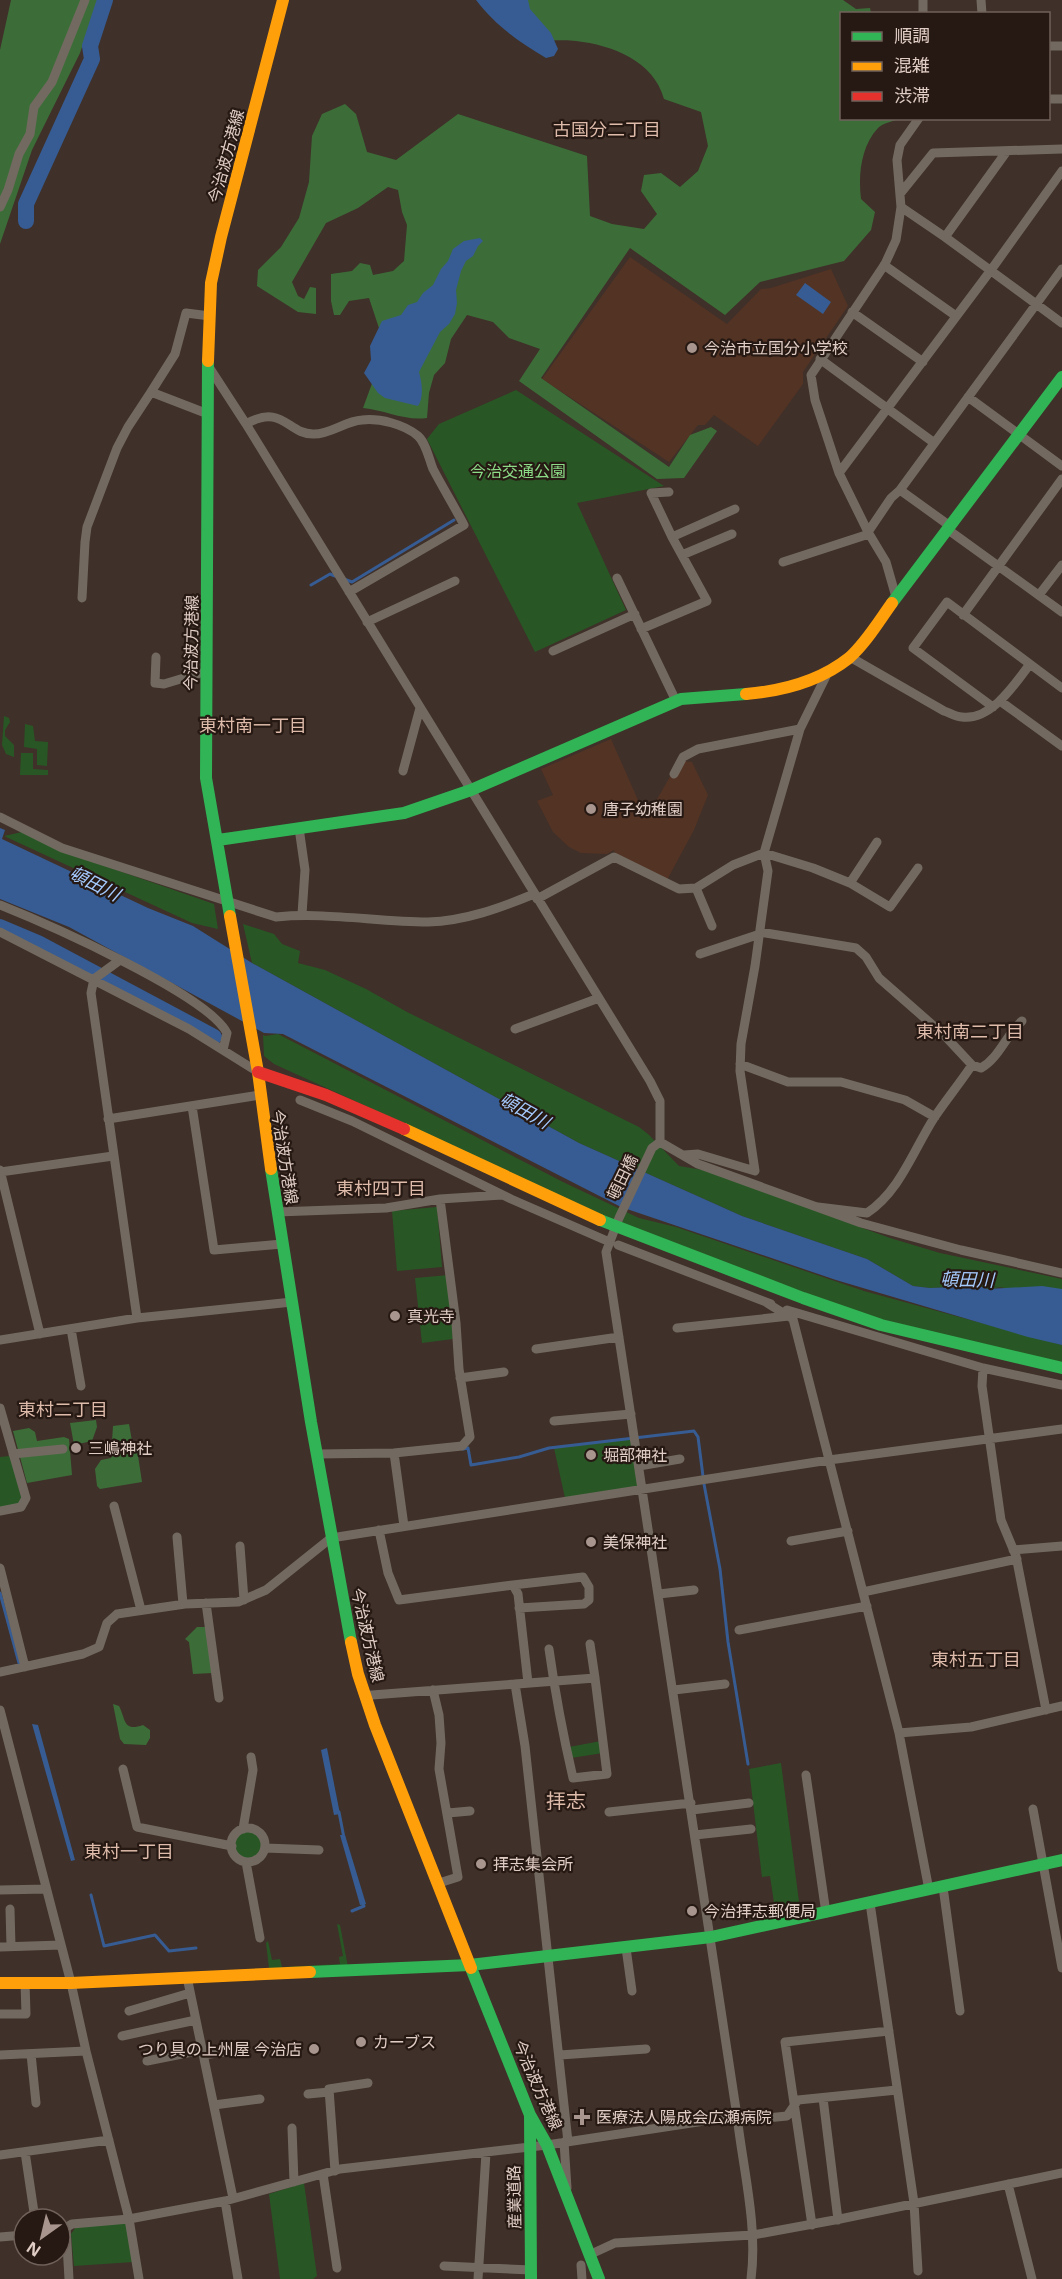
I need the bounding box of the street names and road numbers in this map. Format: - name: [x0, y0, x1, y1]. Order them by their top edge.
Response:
- street label: 今治波方港線: [203, 107, 249, 205]
- street label: 今治波方港線: [179, 595, 203, 691]
- street label: 今治波方港線: [267, 1108, 303, 1206]
- street label: 頓田橋: [602, 1151, 642, 1203]
- street label: 今治波方港線: [346, 1586, 390, 1684]
- street label: 今治波方港線: [508, 2037, 568, 2133]
- street label: 産業道路: [502, 2165, 526, 2229]

